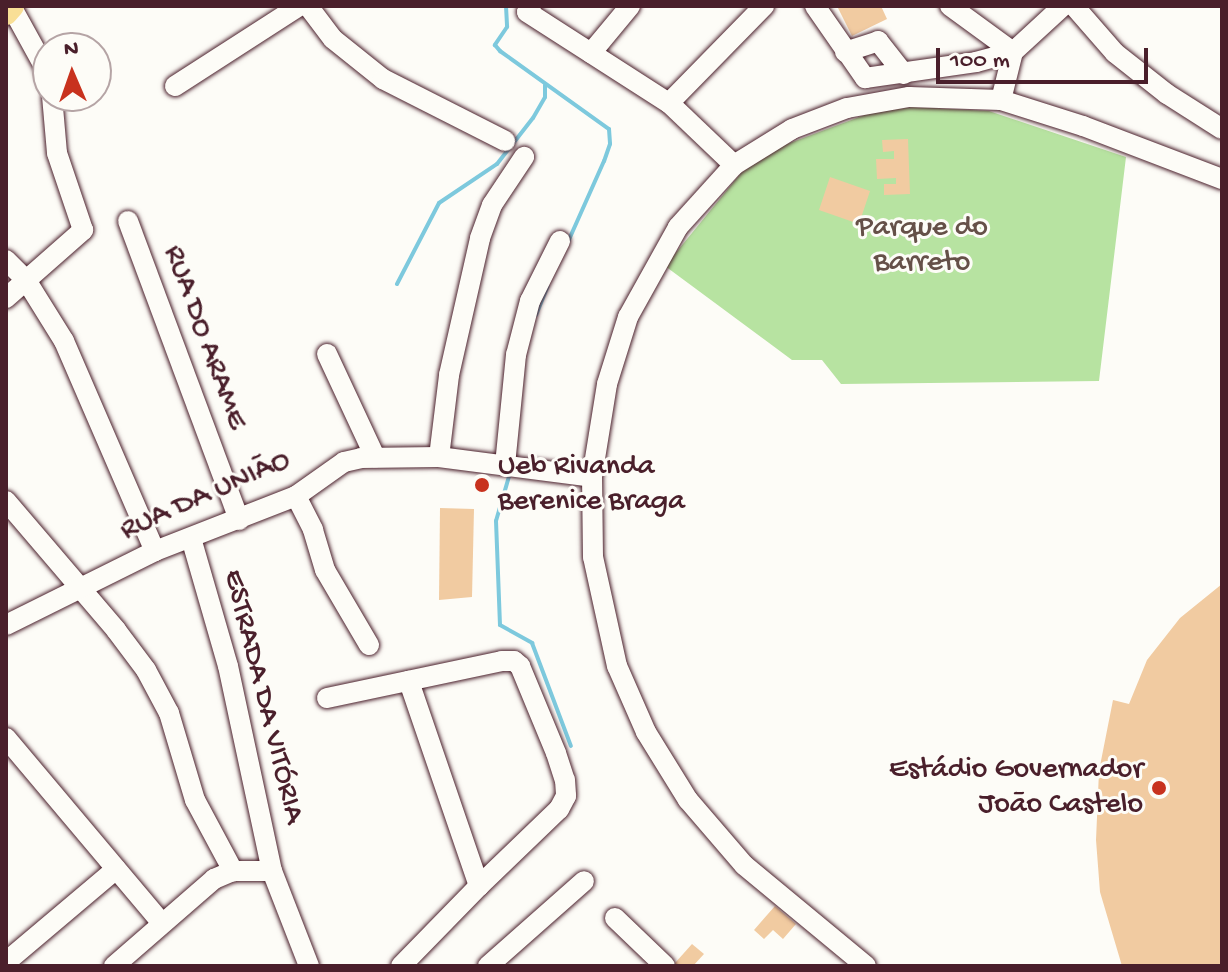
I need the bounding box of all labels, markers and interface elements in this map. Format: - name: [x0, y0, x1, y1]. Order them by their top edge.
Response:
- north arrow: [32, 32, 112, 112]
- scale bar: [940, 32, 1152, 82]
- text: N: [64, 37, 79, 63]
- text: 100 m: [950, 47, 1010, 76]
- park label: Parque do Barreto: [856, 211, 988, 282]
- street label: RUA DO ARAME: [153, 241, 253, 435]
- street label: RUA DA UNIÃO: [116, 444, 296, 550]
- place label: Ueb Rivanda Berenice Braga: [498, 450, 685, 520]
- marker: Ueb Rivanda Berenice Braga: [473, 476, 491, 494]
- street label: ESTRADA DA VITÓRIA: [213, 566, 311, 828]
- place label: Estádio Governador João Castelo: [889, 753, 1143, 824]
- marker: Estádio Governador João Castelo: [1150, 779, 1168, 797]

